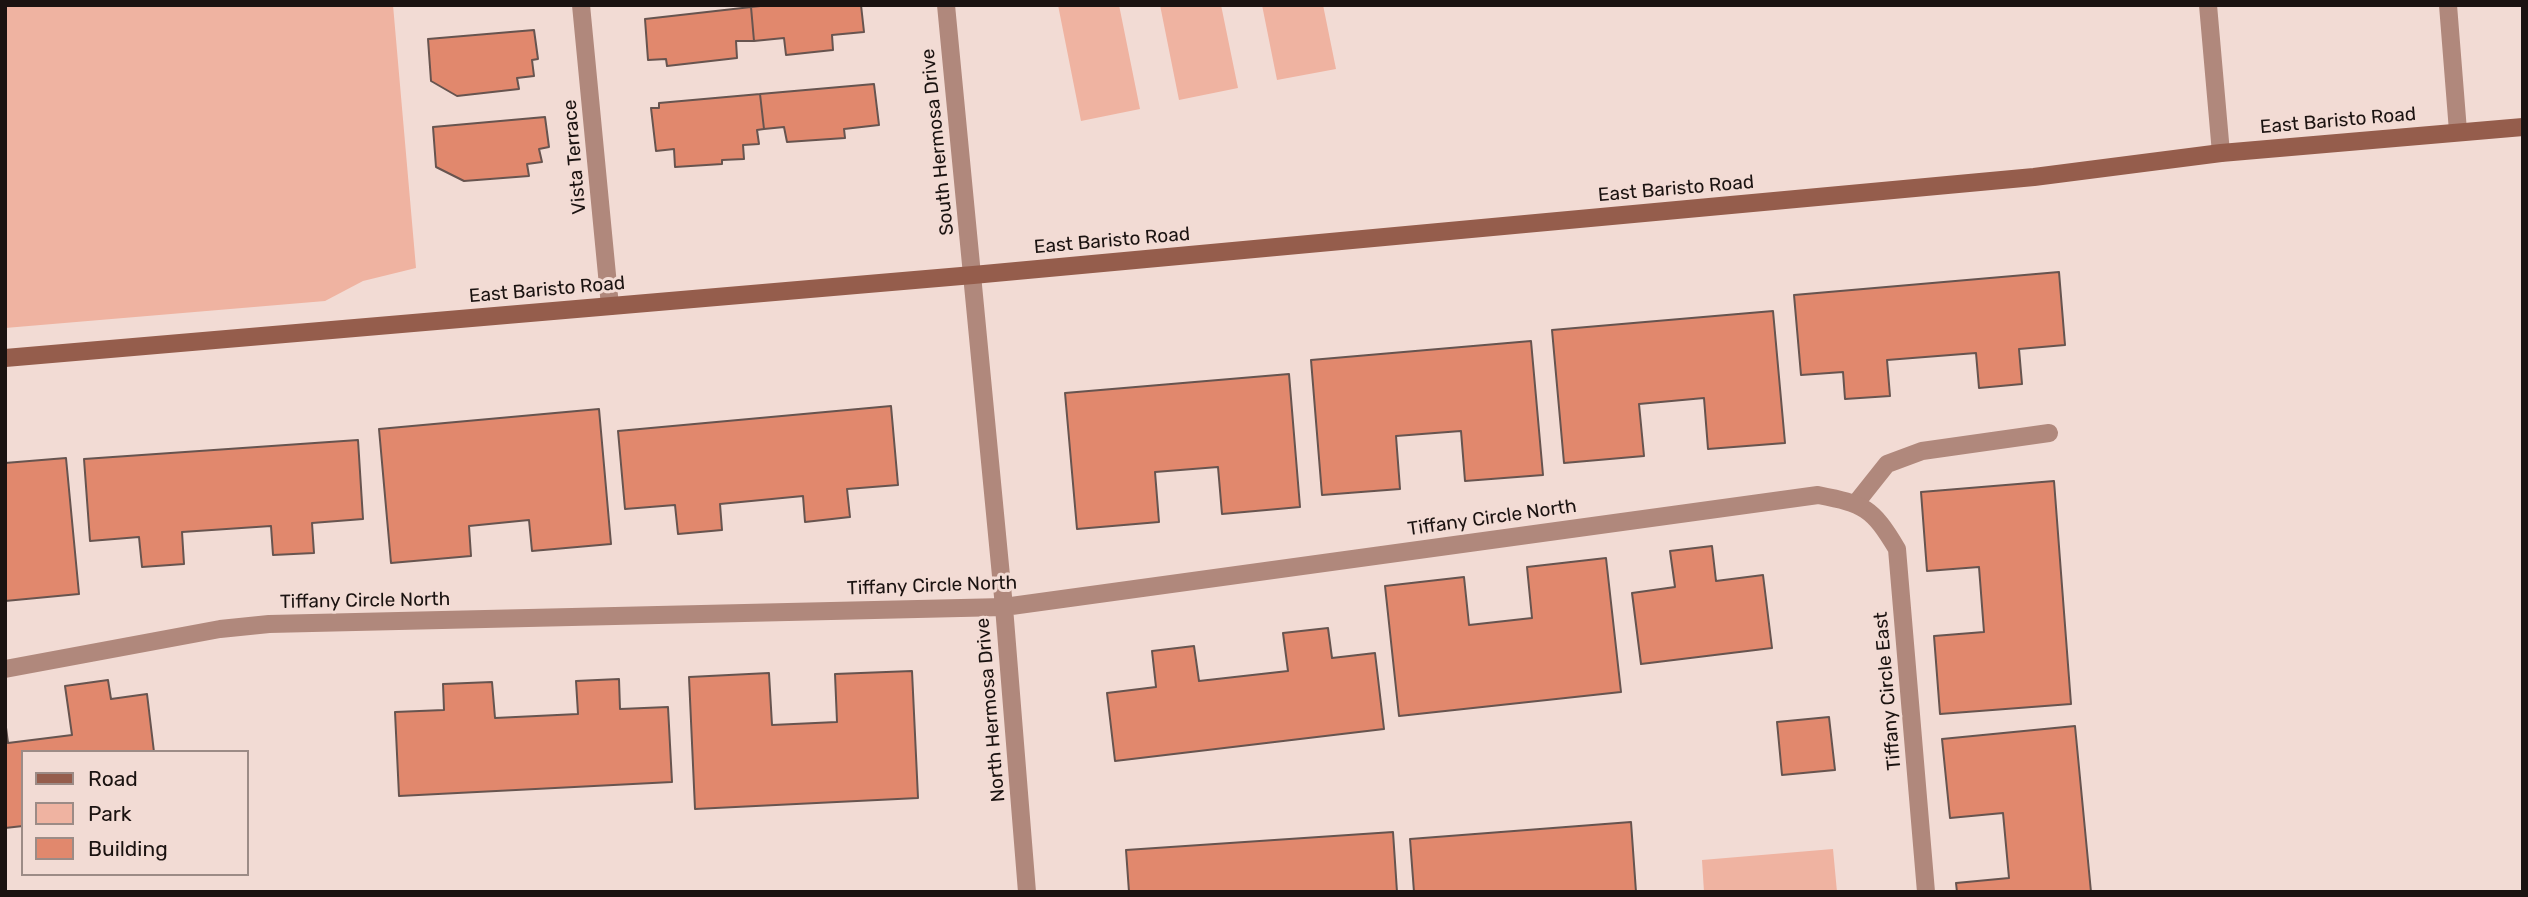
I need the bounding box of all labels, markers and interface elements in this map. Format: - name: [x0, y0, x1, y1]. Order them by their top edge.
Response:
- street label: South Hermosa Drive: [917, 48, 959, 236]
- street label: Vista Terrace: [559, 99, 591, 215]
- street label: East Baristo Road: [2259, 103, 2417, 139]
- street label: East Baristo Road: [1597, 171, 1755, 207]
- street label: East Baristo Road: [1033, 223, 1191, 259]
- street label: East Baristo Road: [468, 272, 626, 308]
- street label: Tiffany Circle North: [1406, 495, 1578, 541]
- street label: Tiffany Circle North: [846, 572, 1018, 600]
- street label: Tiffany Circle North: [280, 588, 450, 614]
- street label: Tiffany Circle East: [1870, 611, 1906, 771]
- street label: North Hermosa Drive: [972, 617, 1010, 803]
- legend: [21, 750, 248, 876]
- text: Road: [88, 766, 138, 791]
- text: Park: [88, 801, 132, 826]
- text: Building: [88, 836, 168, 861]

